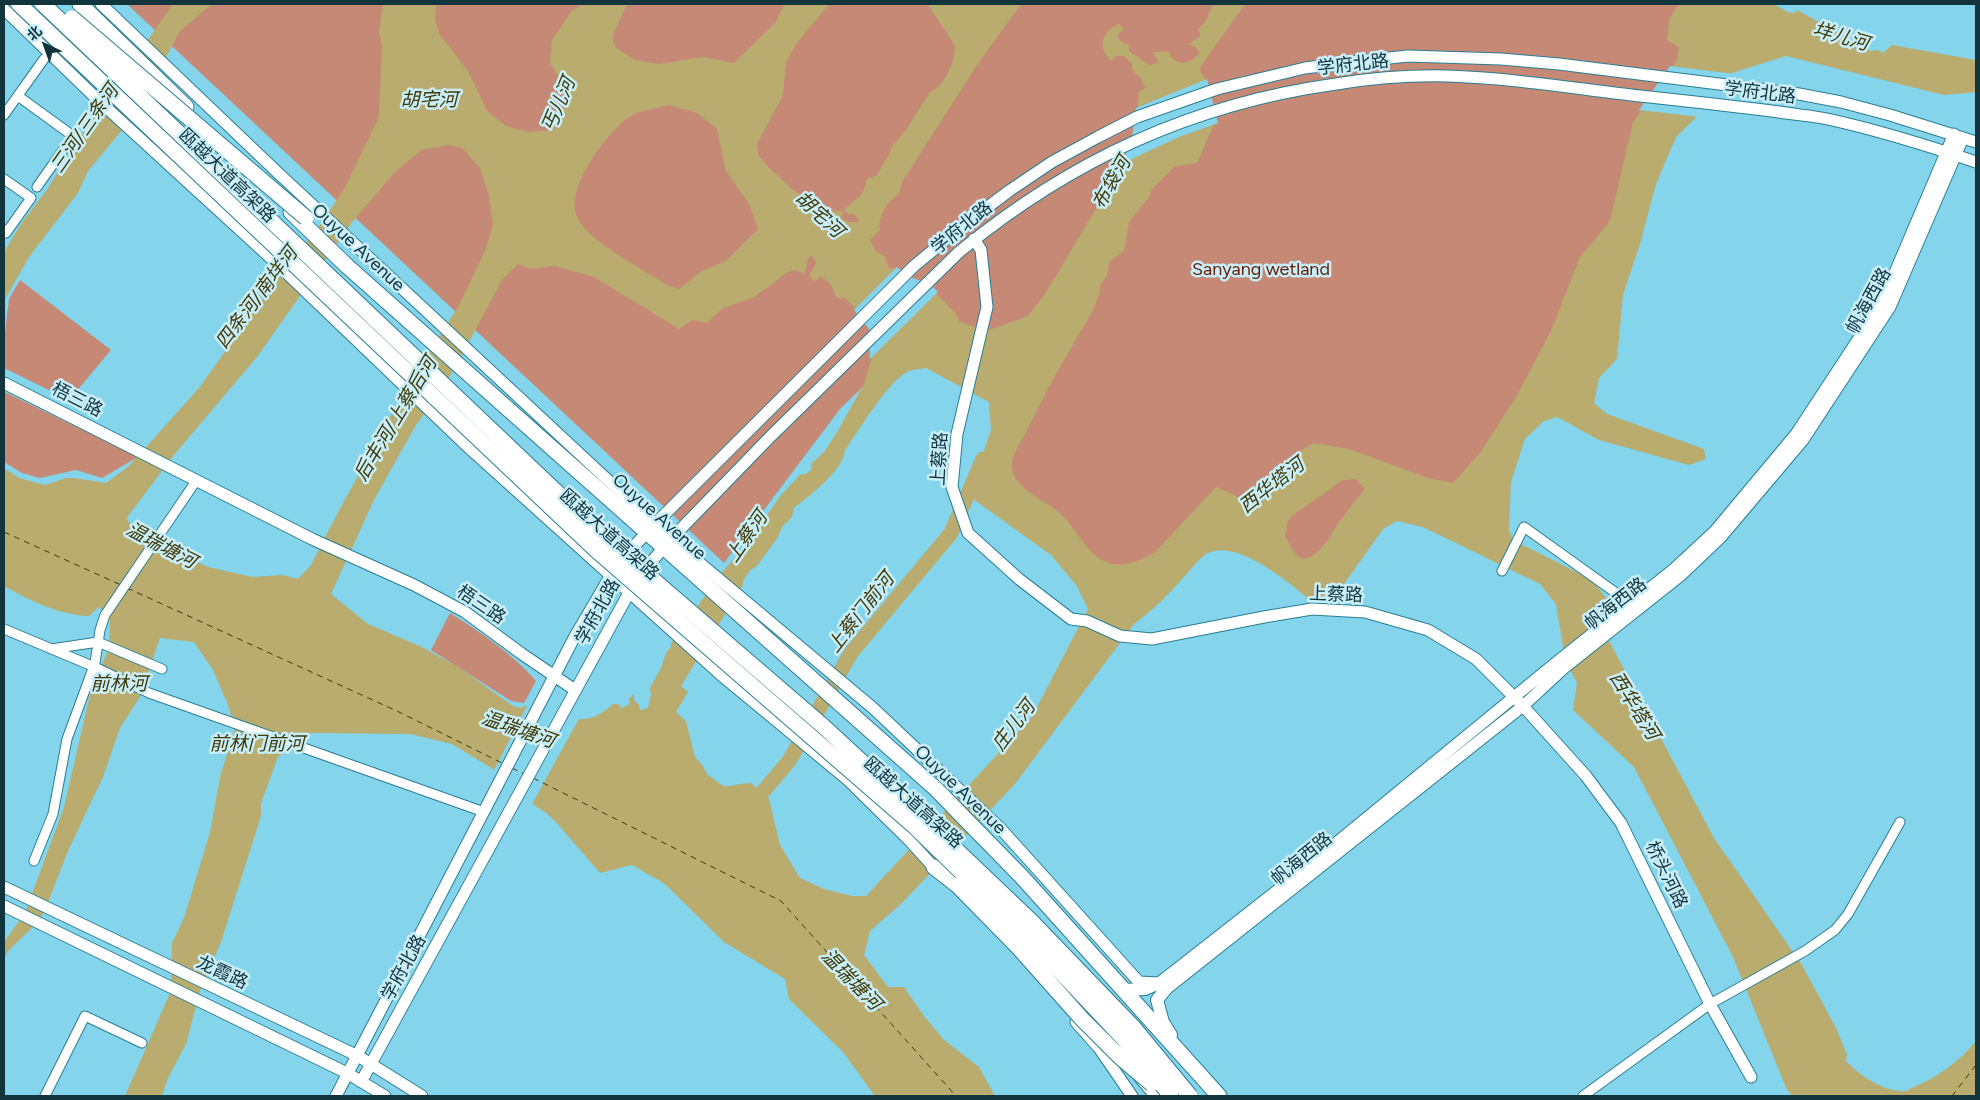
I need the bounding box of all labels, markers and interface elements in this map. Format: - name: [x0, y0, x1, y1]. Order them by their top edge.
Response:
- water label: 垟儿河: [1810, 18, 1872, 56]
- north arrow: [20, 20, 70, 70]
- text: 北: [24, 22, 46, 44]
- street label: 学府北路: [1316, 50, 1390, 80]
- water label: 丐儿河: [537, 74, 581, 136]
- street label: 学府北路: [1723, 78, 1797, 108]
- water label: 三河/三条河: [46, 81, 124, 177]
- water label: 胡宅河: [401, 89, 457, 111]
- street label: 瓯越大道高架路: [174, 124, 280, 228]
- water label: 布袋河: [1088, 153, 1136, 213]
- water label: 胡宅河: [790, 187, 848, 243]
- street label: 学府北路: [927, 197, 997, 259]
- street label: Ouyue Avenue: [307, 200, 409, 296]
- water label: 四条河/南垟河: [211, 243, 303, 353]
- park label: Sanyang wetland: [1192, 259, 1330, 281]
- street label: 帆海西路: [1842, 264, 1896, 338]
- water label: 后丰河/上蔡后河: [350, 353, 442, 485]
- street label: 梧三路: [48, 378, 106, 422]
- street label: 上蔡路: [928, 431, 952, 487]
- water label: 西华塔河: [1235, 454, 1309, 518]
- street label: Ouyue Avenue: [608, 469, 710, 565]
- street label: 瓯越大道高架路: [555, 485, 663, 585]
- water label: 上蔡河: [721, 507, 773, 567]
- water label: 温瑞塘河: [122, 518, 200, 574]
- water label: 上蔡门前河: [823, 569, 899, 657]
- street label: 帆海西路: [1581, 573, 1651, 635]
- street label: 学府北路: [571, 575, 625, 649]
- street label: 梧三路: [453, 581, 509, 629]
- street label: 上蔡路: [1309, 583, 1363, 607]
- water label: 西华塔河: [1604, 668, 1664, 744]
- water label: 前林河: [91, 673, 147, 695]
- water label: 庄儿河: [988, 696, 1040, 756]
- water label: 温瑞塘河: [478, 707, 558, 753]
- water label: 前林门前河: [210, 733, 304, 755]
- street label: Ouyue Avenue: [910, 741, 1010, 839]
- street label: 瓯越大道高架路: [859, 753, 967, 853]
- street label: 帆海西路: [1267, 828, 1337, 890]
- street label: 桥头河路: [1641, 838, 1691, 912]
- street label: 学府北路: [377, 931, 431, 1005]
- water label: 温瑞塘河: [816, 945, 886, 1015]
- street label: 龙霞路: [193, 952, 251, 994]

